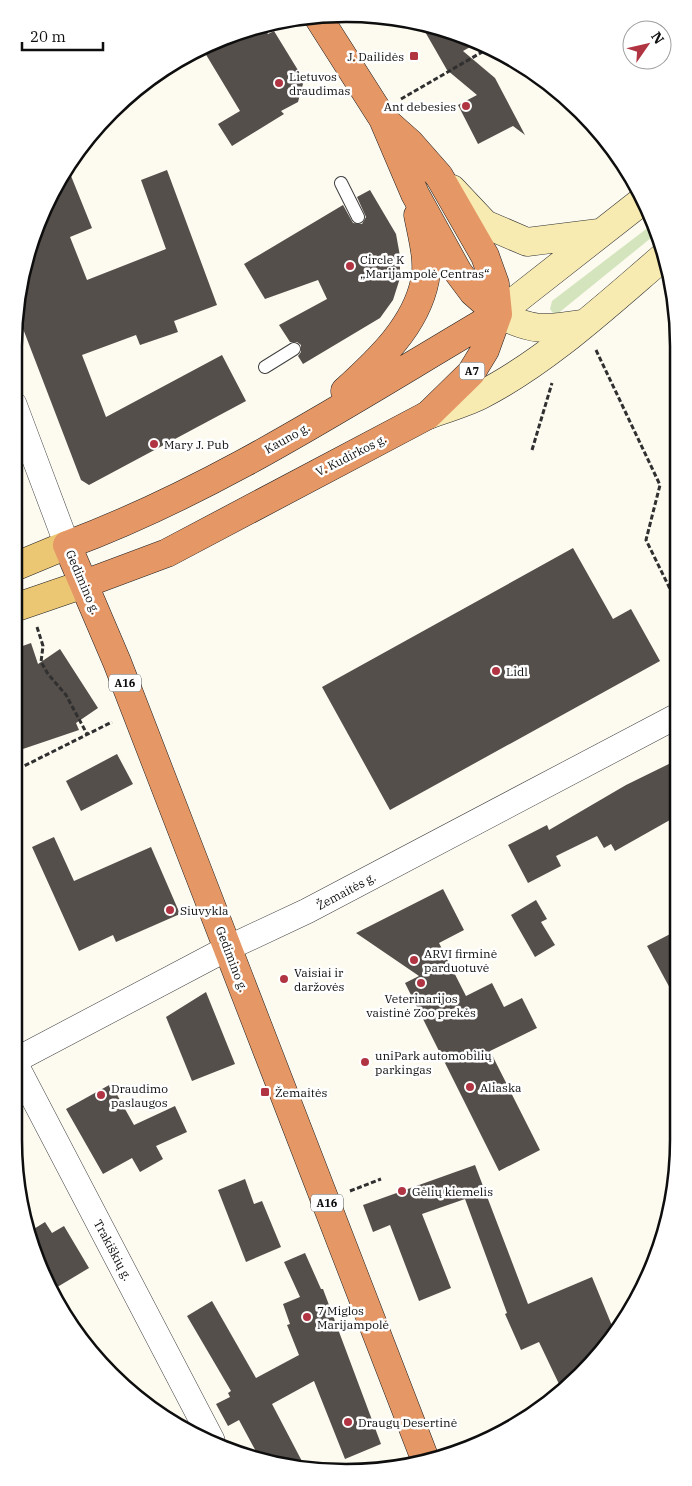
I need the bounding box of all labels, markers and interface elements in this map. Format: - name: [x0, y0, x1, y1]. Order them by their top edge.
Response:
- scale bar: [22, 20, 104, 52]
- north arrow: [622, 20, 672, 70]
- text: 20 m: [30, 27, 66, 46]
- text: N: [647, 28, 668, 47]
- place label: J. Dailidės: [347, 49, 404, 64]
- marker: J. Dailidės: [408, 50, 420, 62]
- place label: Lietuvos draudimas: [289, 69, 351, 98]
- marker: Lietuvos draudimas: [273, 77, 285, 89]
- place label: Ant debesies: [384, 99, 456, 114]
- marker: Ant debesies: [460, 100, 472, 112]
- place label: Circle K „Marijampolė Centras“: [360, 252, 490, 281]
- marker: Circle K „Marijampolė Centras“: [344, 260, 356, 272]
- road number: A7: [460, 362, 484, 380]
- street label: Kauno g.: [262, 419, 312, 457]
- street label: V. Kudirkos g.: [313, 431, 389, 479]
- place label: Mary J. Pub: [164, 437, 229, 452]
- marker: Mary J. Pub: [148, 438, 160, 450]
- street label: Gedimino g.: [63, 547, 103, 617]
- place label: Lidl: [506, 664, 528, 679]
- marker: Lidl: [490, 665, 502, 677]
- road number: A16: [109, 674, 141, 691]
- street label: Žemaitės g.: [314, 869, 378, 913]
- place label: Siuvykla: [180, 903, 229, 918]
- marker: Siuvykla: [164, 904, 176, 916]
- street label: Gedimino g.: [213, 924, 251, 994]
- place label: ARVI firminė parduotuvė: [424, 946, 497, 975]
- marker: ARVI firminė parduotuvė: [408, 954, 420, 966]
- place label: Vaisiai ir daržovės: [294, 965, 345, 994]
- marker: Vaisiai ir daržovės: [278, 973, 290, 985]
- marker: Veterinarijos vaistinė Zoo prekės: [415, 977, 427, 989]
- place label: Veterinarijos vaistinė Zoo prekės: [366, 991, 476, 1020]
- place label: uniPark automobilių parkingas: [375, 1048, 492, 1077]
- marker: uniPark automobilių parkingas: [359, 1056, 371, 1068]
- place label: Aliaska: [480, 1080, 522, 1095]
- place label: Draudimo paslaugos: [111, 1081, 168, 1110]
- marker: Aliaska: [464, 1081, 476, 1093]
- place label: Žemaitės: [275, 1085, 327, 1100]
- marker: Žemaitės: [259, 1086, 271, 1098]
- marker: Draudimo paslaugos: [95, 1089, 107, 1101]
- place label: Gėlių kiemelis: [412, 1184, 493, 1199]
- marker: Gėlių kiemelis: [396, 1185, 408, 1197]
- road number: A16: [311, 1194, 343, 1212]
- street label: Trakiškių g.: [91, 1217, 135, 1283]
- place label: 7 Miglos Marijampolė: [317, 1303, 389, 1332]
- marker: 7 Miglos Marijampolė: [301, 1311, 313, 1323]
- place label: Draugų Desertinė: [358, 1415, 457, 1430]
- marker: Draugų Desertinė: [342, 1416, 354, 1428]

